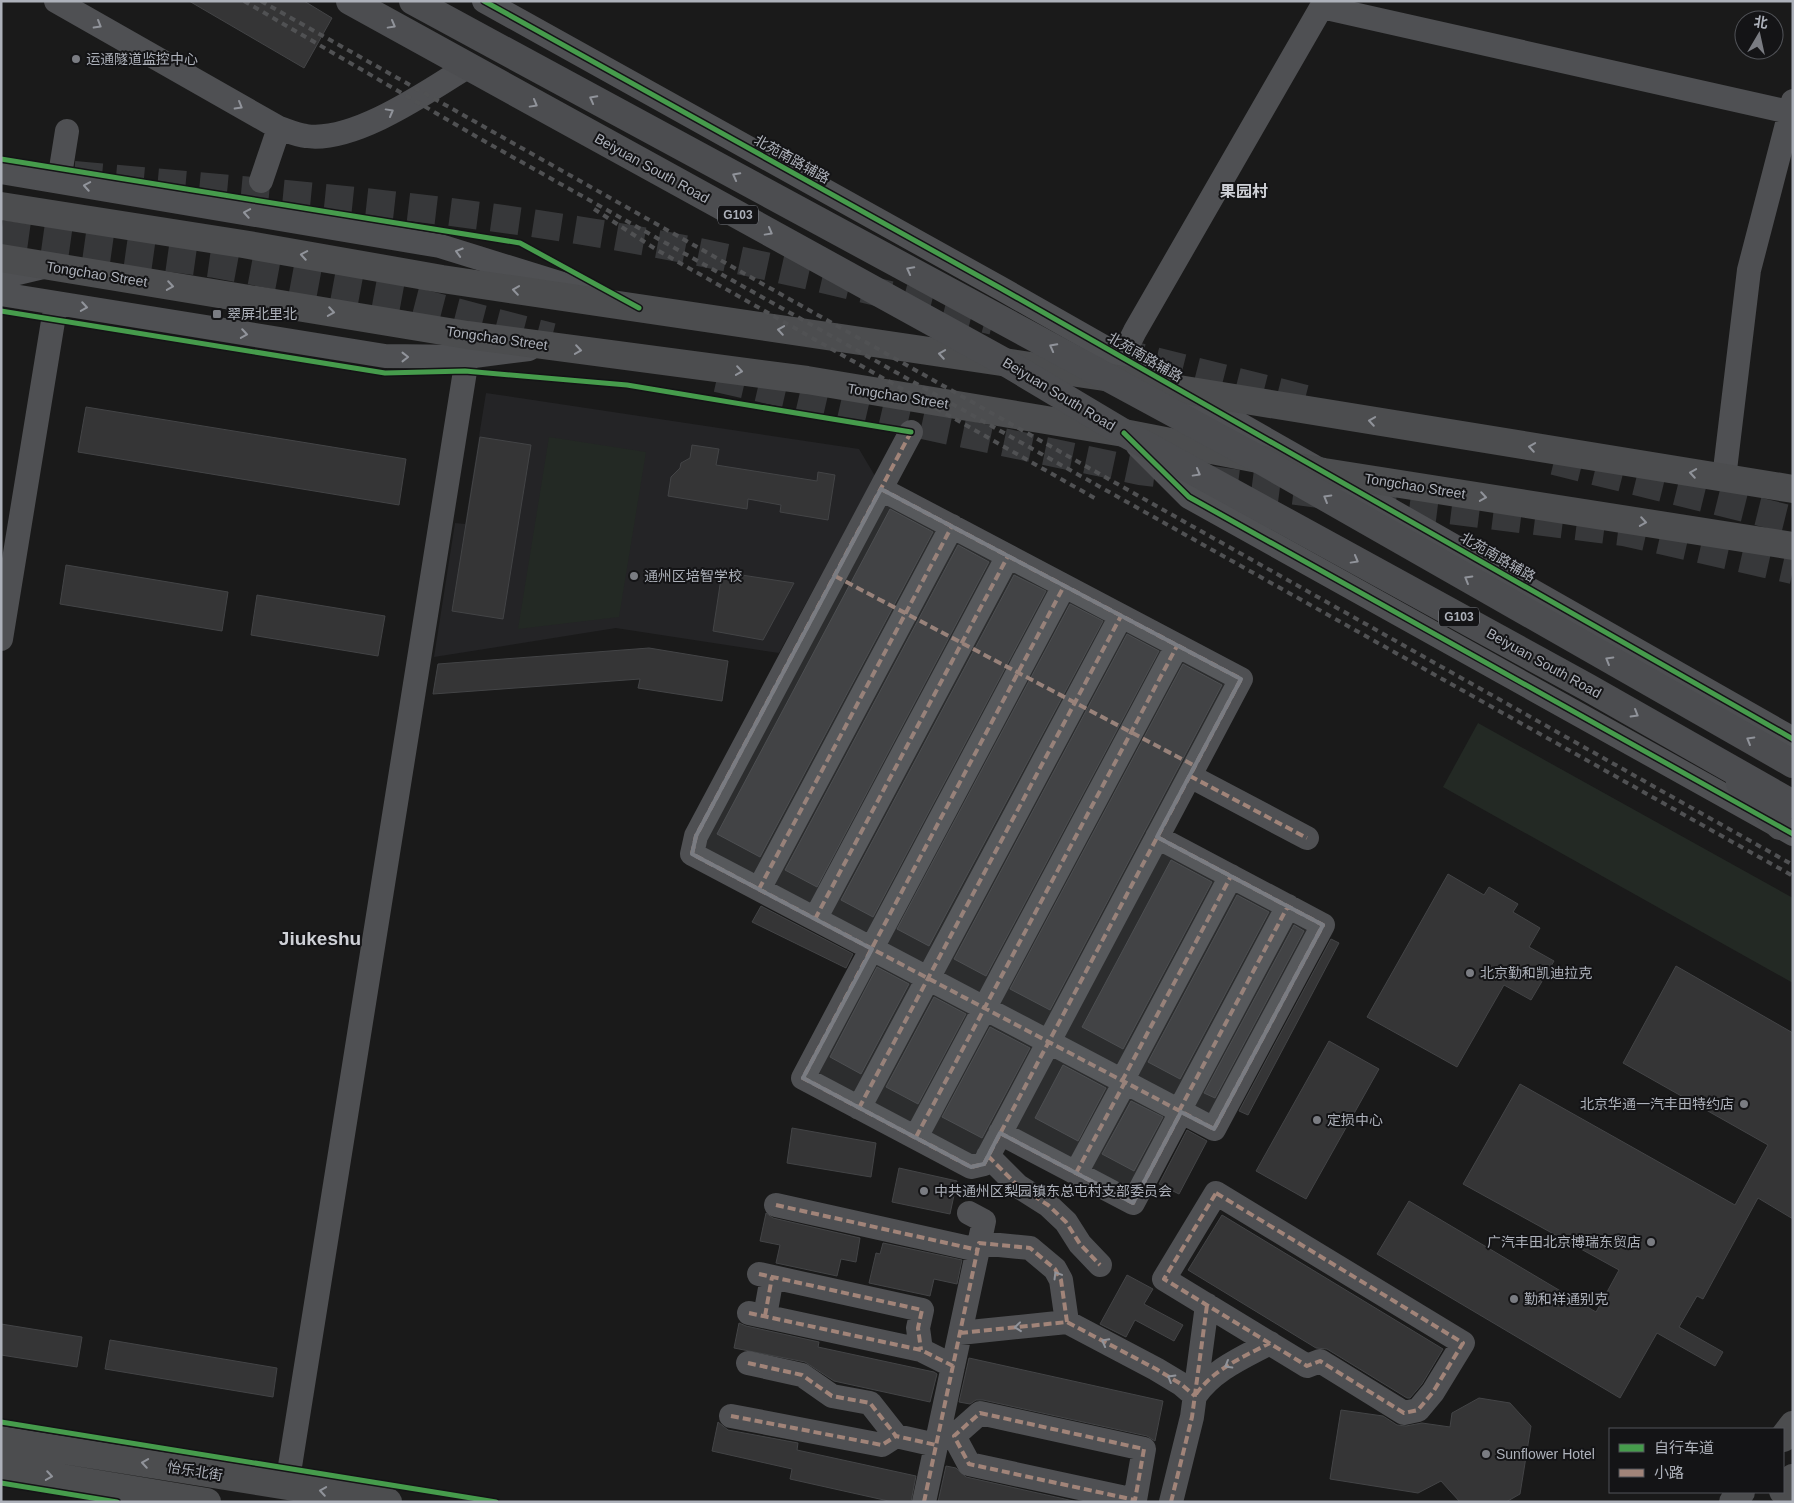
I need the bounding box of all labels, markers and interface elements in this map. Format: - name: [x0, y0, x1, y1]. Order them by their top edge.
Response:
- north arrow: [1734, 10, 1784, 60]
- text: 北: [1753, 13, 1769, 31]
- one-way arrow: [93, 19, 102, 29]
- one-way arrow: [387, 19, 396, 29]
- place label: 运通隧道监控中心: [86, 51, 198, 67]
- marker: 运通隧道监控中心: [70, 53, 82, 65]
- one-way arrow: [589, 95, 598, 105]
- one-way arrow: [529, 97, 538, 107]
- one-way arrow: [234, 99, 243, 109]
- one-way arrow: [385, 108, 394, 118]
- street label: Beiyuan South Road: [592, 130, 712, 206]
- street label: 北苑南路辅路: [751, 132, 833, 186]
- one-way arrow: [732, 172, 741, 182]
- one-way arrow: [83, 181, 92, 191]
- district label: 果园村: [1220, 182, 1268, 200]
- road number: G103: [718, 206, 758, 224]
- one-way arrow: [243, 209, 252, 219]
- one-way arrow: [764, 226, 773, 236]
- one-way arrow: [455, 247, 463, 257]
- one-way arrow: [300, 250, 309, 260]
- street label: Tongchao Street: [45, 258, 149, 290]
- one-way arrow: [906, 266, 915, 276]
- one-way arrow: [166, 280, 175, 290]
- one-way arrow: [512, 285, 520, 296]
- one-way arrow: [80, 302, 88, 312]
- place label: 翠屏北里北: [227, 306, 297, 322]
- one-way arrow: [326, 307, 335, 317]
- marker: 翠屏北里北: [211, 308, 223, 320]
- street label: Tongchao Street: [445, 323, 549, 353]
- one-way arrow: [777, 325, 785, 336]
- one-way arrow: [240, 328, 249, 338]
- street label: 北苑南路辅路: [1105, 329, 1185, 385]
- one-way arrow: [1049, 343, 1058, 353]
- one-way arrow: [574, 344, 582, 355]
- one-way arrow: [937, 350, 946, 360]
- one-way arrow: [402, 352, 409, 362]
- street label: Beiyuan South Road: [1000, 354, 1118, 434]
- one-way arrow: [735, 366, 743, 376]
- street label: Tongchao Street: [846, 380, 950, 412]
- one-way arrow: [1368, 416, 1376, 426]
- one-way arrow: [1528, 442, 1537, 452]
- one-way arrow: [1192, 467, 1201, 477]
- one-way arrow: [1689, 468, 1697, 478]
- street label: Tongchao Street: [1363, 470, 1467, 502]
- one-way arrow: [1478, 491, 1487, 501]
- one-way arrow: [1323, 495, 1332, 505]
- one-way arrow: [1639, 517, 1647, 527]
- street label: 北苑南路辅路: [1458, 529, 1538, 585]
- one-way arrow: [1350, 553, 1359, 563]
- place label: 通州区培智学校: [644, 568, 742, 584]
- marker: 通州区培智学校: [628, 570, 640, 582]
- one-way arrow: [1464, 575, 1473, 585]
- road number: G103: [1439, 608, 1479, 626]
- street label: Beiyuan South Road: [1484, 625, 1604, 701]
- one-way arrow: [1606, 656, 1615, 666]
- one-way arrow: [1630, 708, 1639, 718]
- one-way arrow: [1747, 736, 1756, 746]
- district label: Jiukeshu: [279, 928, 361, 949]
- place label: 北京勤和凯迪拉克: [1480, 965, 1592, 981]
- marker: 北京勤和凯迪拉克: [1464, 967, 1476, 979]
- place label: 北京华通一汽丰田特约店: [1580, 1096, 1734, 1112]
- marker: 北京华通一汽丰田特约店: [1738, 1098, 1750, 1110]
- place label: 定损中心: [1327, 1112, 1383, 1128]
- marker: 定损中心: [1311, 1114, 1323, 1126]
- place label: 中共通州区梨园镇东总屯村支部委员会: [934, 1183, 1172, 1199]
- marker: 中共通州区梨园镇东总屯村支部委员会: [918, 1185, 930, 1197]
- place label: 广汽丰田北京博瑞东贸店: [1487, 1234, 1641, 1250]
- marker: 广汽丰田北京博瑞东贸店: [1645, 1236, 1657, 1248]
- one-way arrow: [1053, 1271, 1063, 1280]
- place label: 勤和祥通别克: [1524, 1291, 1608, 1307]
- marker: 勤和祥通别克: [1508, 1293, 1520, 1305]
- one-way arrow: [1014, 1321, 1022, 1332]
- one-way arrow: [1102, 1338, 1111, 1348]
- one-way arrow: [1225, 1359, 1234, 1369]
- one-way arrow: [1167, 1374, 1176, 1384]
- legend: [1609, 1428, 1784, 1493]
- text: 自行车道: [1654, 1439, 1714, 1456]
- place label: Sunflower Hotel: [1496, 1446, 1595, 1462]
- marker: Sunflower Hotel: [1480, 1448, 1492, 1460]
- one-way arrow: [140, 1458, 149, 1468]
- street label: 怡乐北街: [166, 1459, 224, 1483]
- text: 小路: [1654, 1464, 1684, 1481]
- one-way arrow: [45, 1470, 54, 1480]
- one-way arrow: [318, 1486, 326, 1497]

